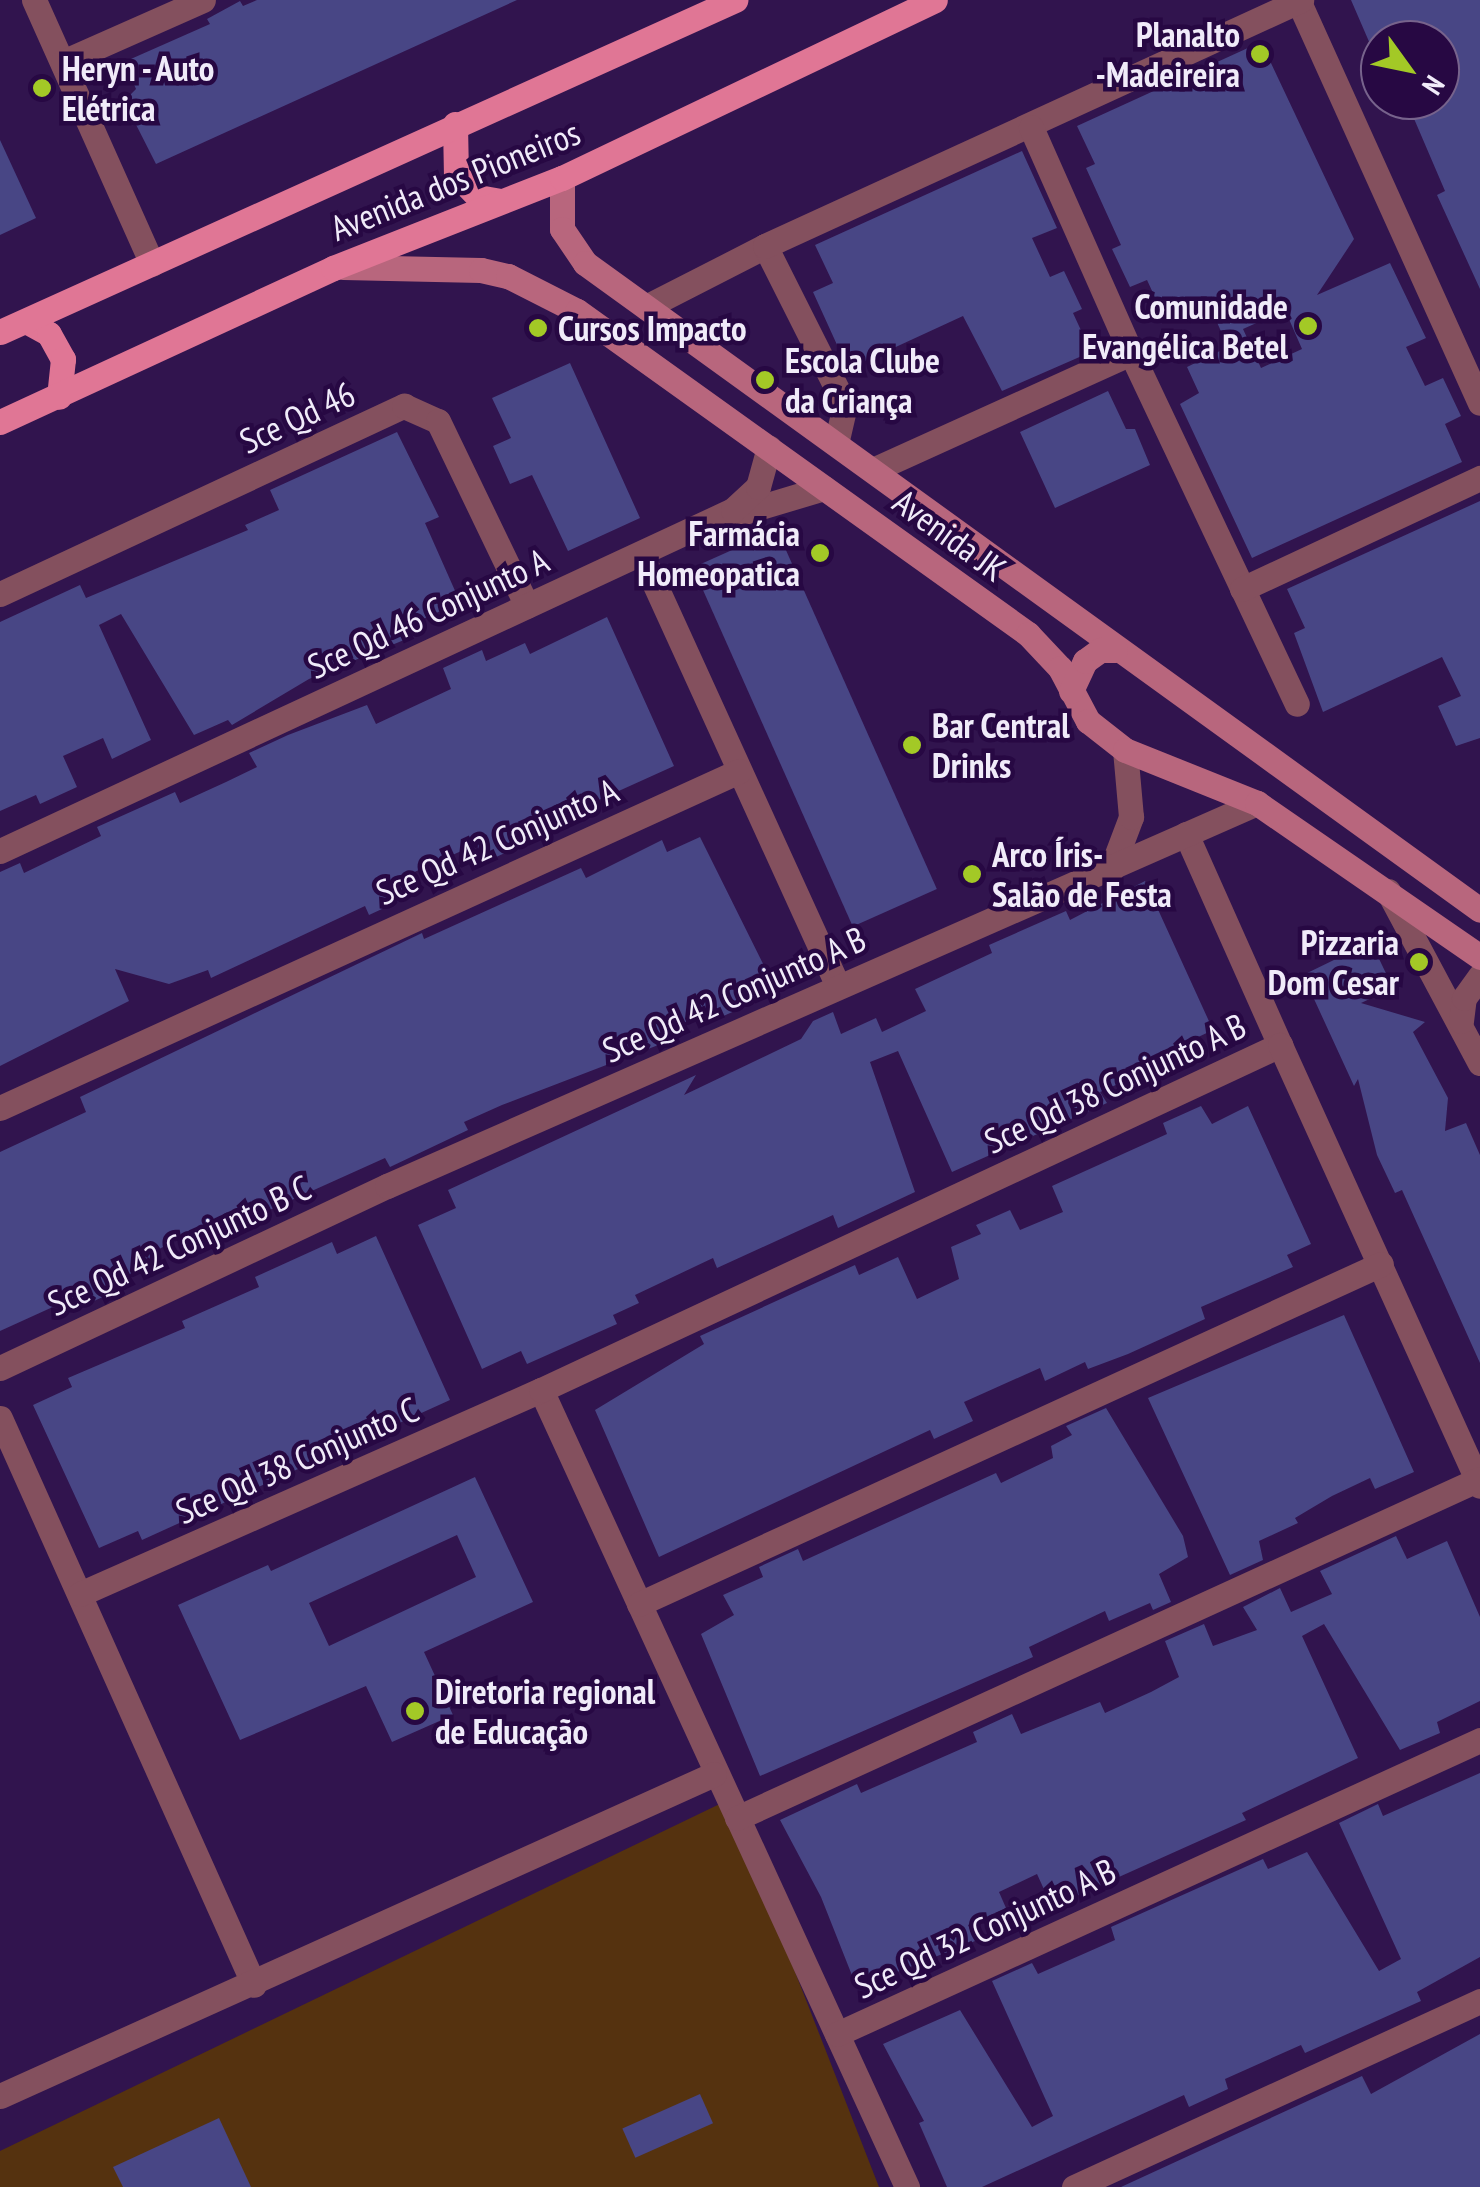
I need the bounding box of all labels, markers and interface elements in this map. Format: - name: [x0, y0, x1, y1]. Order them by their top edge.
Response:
- place label: Planalto -Madeireira: [1096, 13, 1240, 95]
- north arrow: [1360, 20, 1460, 120]
- marker: Planalto -Madeireira: [1249, 43, 1271, 65]
- place label: Heryn - Auto Elétrica: [62, 47, 219, 129]
- text: N: [1414, 69, 1454, 102]
- marker: Heryn - Auto Elétrica: [31, 77, 53, 99]
- street label: Avenida dos Pioneiros: [324, 111, 586, 249]
- place label: Comunidade Evangélica Betel: [1082, 285, 1288, 367]
- place label: Cursos Impacto: [558, 307, 746, 349]
- marker: Comunidade Evangélica Betel: [1297, 315, 1319, 337]
- marker: Cursos Impacto: [527, 317, 549, 339]
- place label: Escola Clube da Criança: [785, 339, 940, 421]
- marker: Escola Clube da Criança: [754, 369, 776, 391]
- street label: Sce Qd 46: [233, 372, 361, 462]
- street label: Avenida JK: [886, 480, 1014, 590]
- place label: Farmácia Homeopatica: [637, 512, 800, 594]
- street label: Sce Qd 46 Conjunto A: [301, 539, 555, 687]
- marker: Farmácia Homeopatica: [809, 542, 831, 564]
- place label: Bar Central Drinks: [932, 704, 1070, 786]
- marker: Bar Central Drinks: [901, 734, 923, 756]
- street label: Sce Qd 42 Conjunto A: [369, 769, 625, 913]
- place label: Arco Íris- Salão de Festa: [992, 833, 1172, 915]
- marker: Arco Íris- Salão de Festa: [961, 863, 983, 885]
- street label: Sce Qd 42 Conjunto A B: [595, 917, 873, 1071]
- place label: Pizzaria Dom Cesar: [1267, 921, 1399, 1003]
- marker: Pizzaria Dom Cesar: [1408, 951, 1430, 973]
- street label: Sce Qd 38 Conjunto A B: [977, 1004, 1253, 1162]
- street label: Sce Qd 42 Conjunto B C: [41, 1166, 317, 1324]
- street label: Sce Qd 38 Conjunto C: [169, 1388, 425, 1532]
- place label: Diretoria regional de Educação: [435, 1670, 655, 1752]
- marker: Diretoria regional de Educação: [404, 1700, 426, 1722]
- street label: Sce Qd 32 Conjunto A B: [847, 1849, 1123, 2007]

